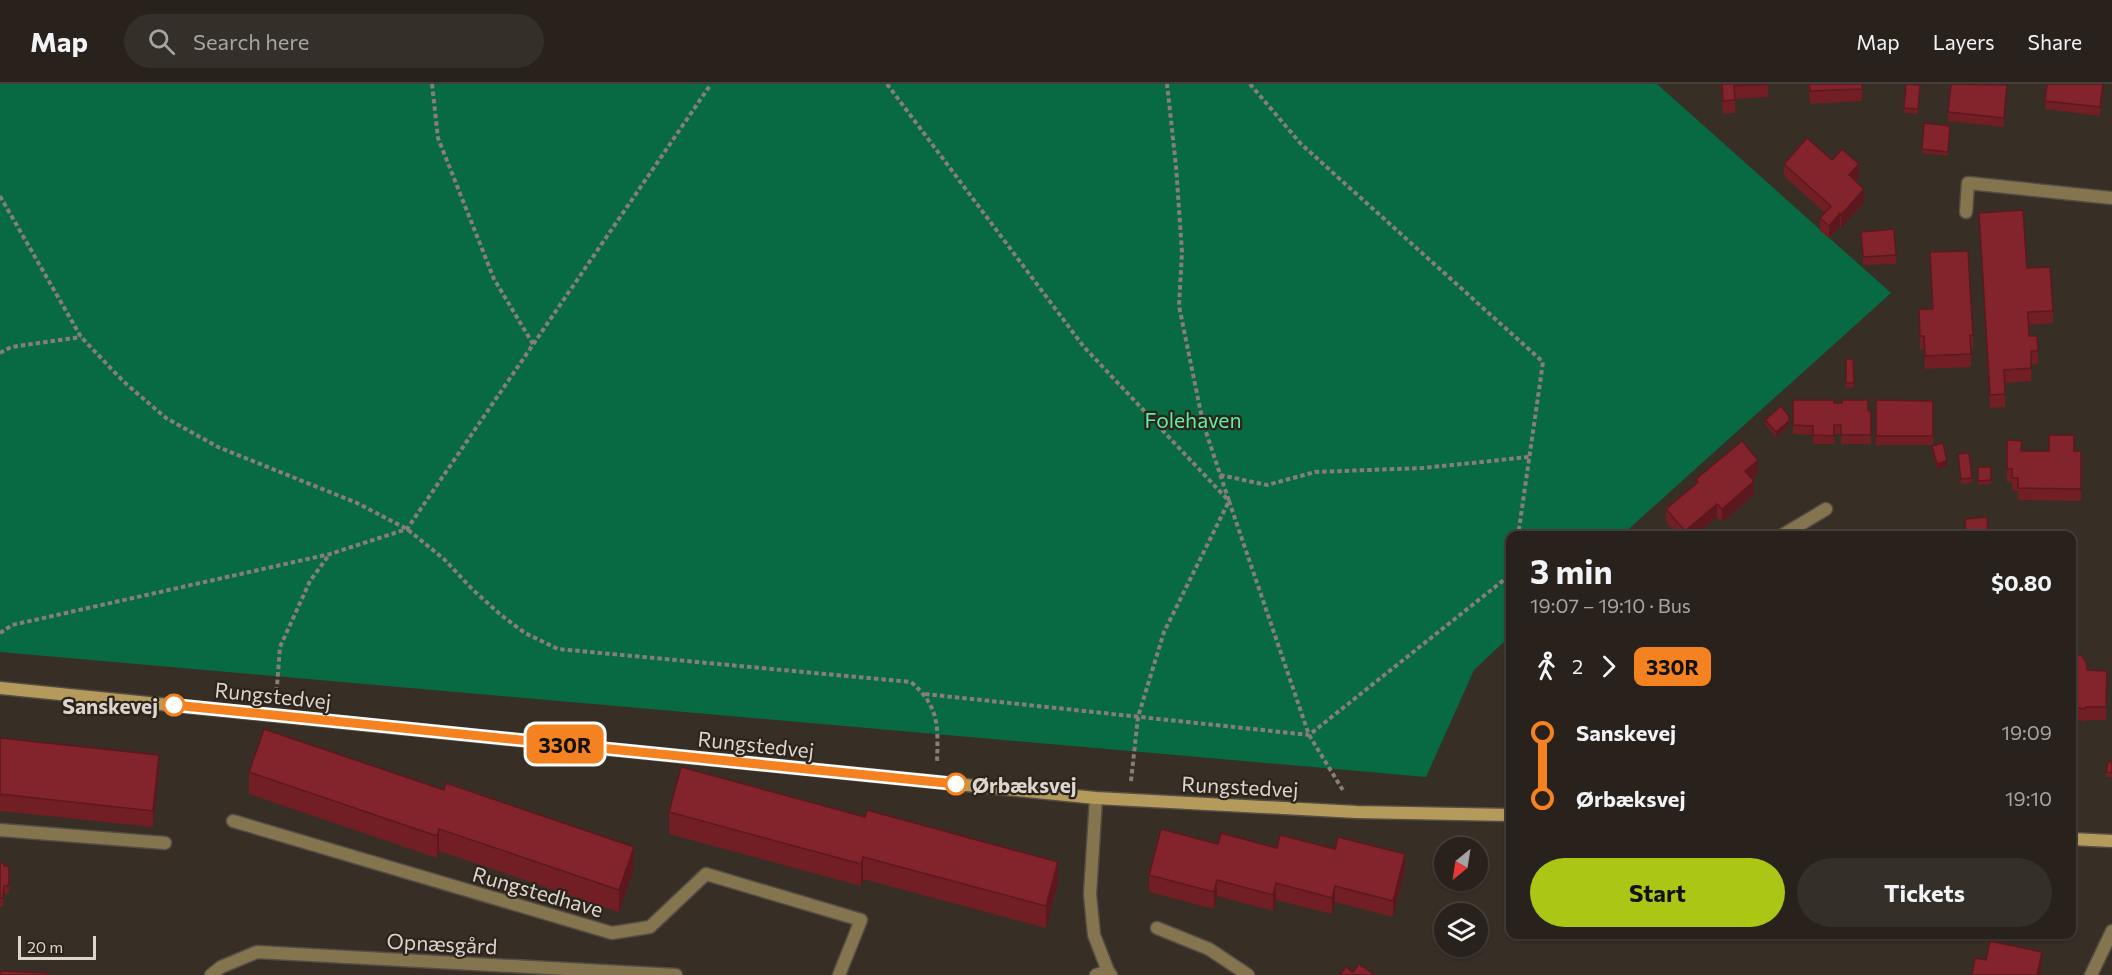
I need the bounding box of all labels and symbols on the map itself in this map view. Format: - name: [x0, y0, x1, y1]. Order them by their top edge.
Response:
- park label: Folehaven: [1145, 407, 1241, 432]
- street label: Rungstedvej: [213, 676, 333, 714]
- place label: Sanskevej: [62, 693, 158, 718]
- marker: Sanskevej: [163, 694, 185, 716]
- line badge: 330R: [523, 724, 607, 764]
- street label: Rungstedvej: [696, 725, 816, 763]
- street label: Rungstedvej: [1181, 770, 1299, 802]
- place label: Ørbæksvej: [972, 772, 1077, 797]
- marker: Ørbæksvej: [945, 773, 967, 795]
- north arrow: [1434, 837, 1488, 891]
- street label: Rungstedhave: [470, 860, 606, 922]
- street label: Opnæsgård: [386, 928, 498, 958]
- scale bar: [18, 933, 96, 960]

